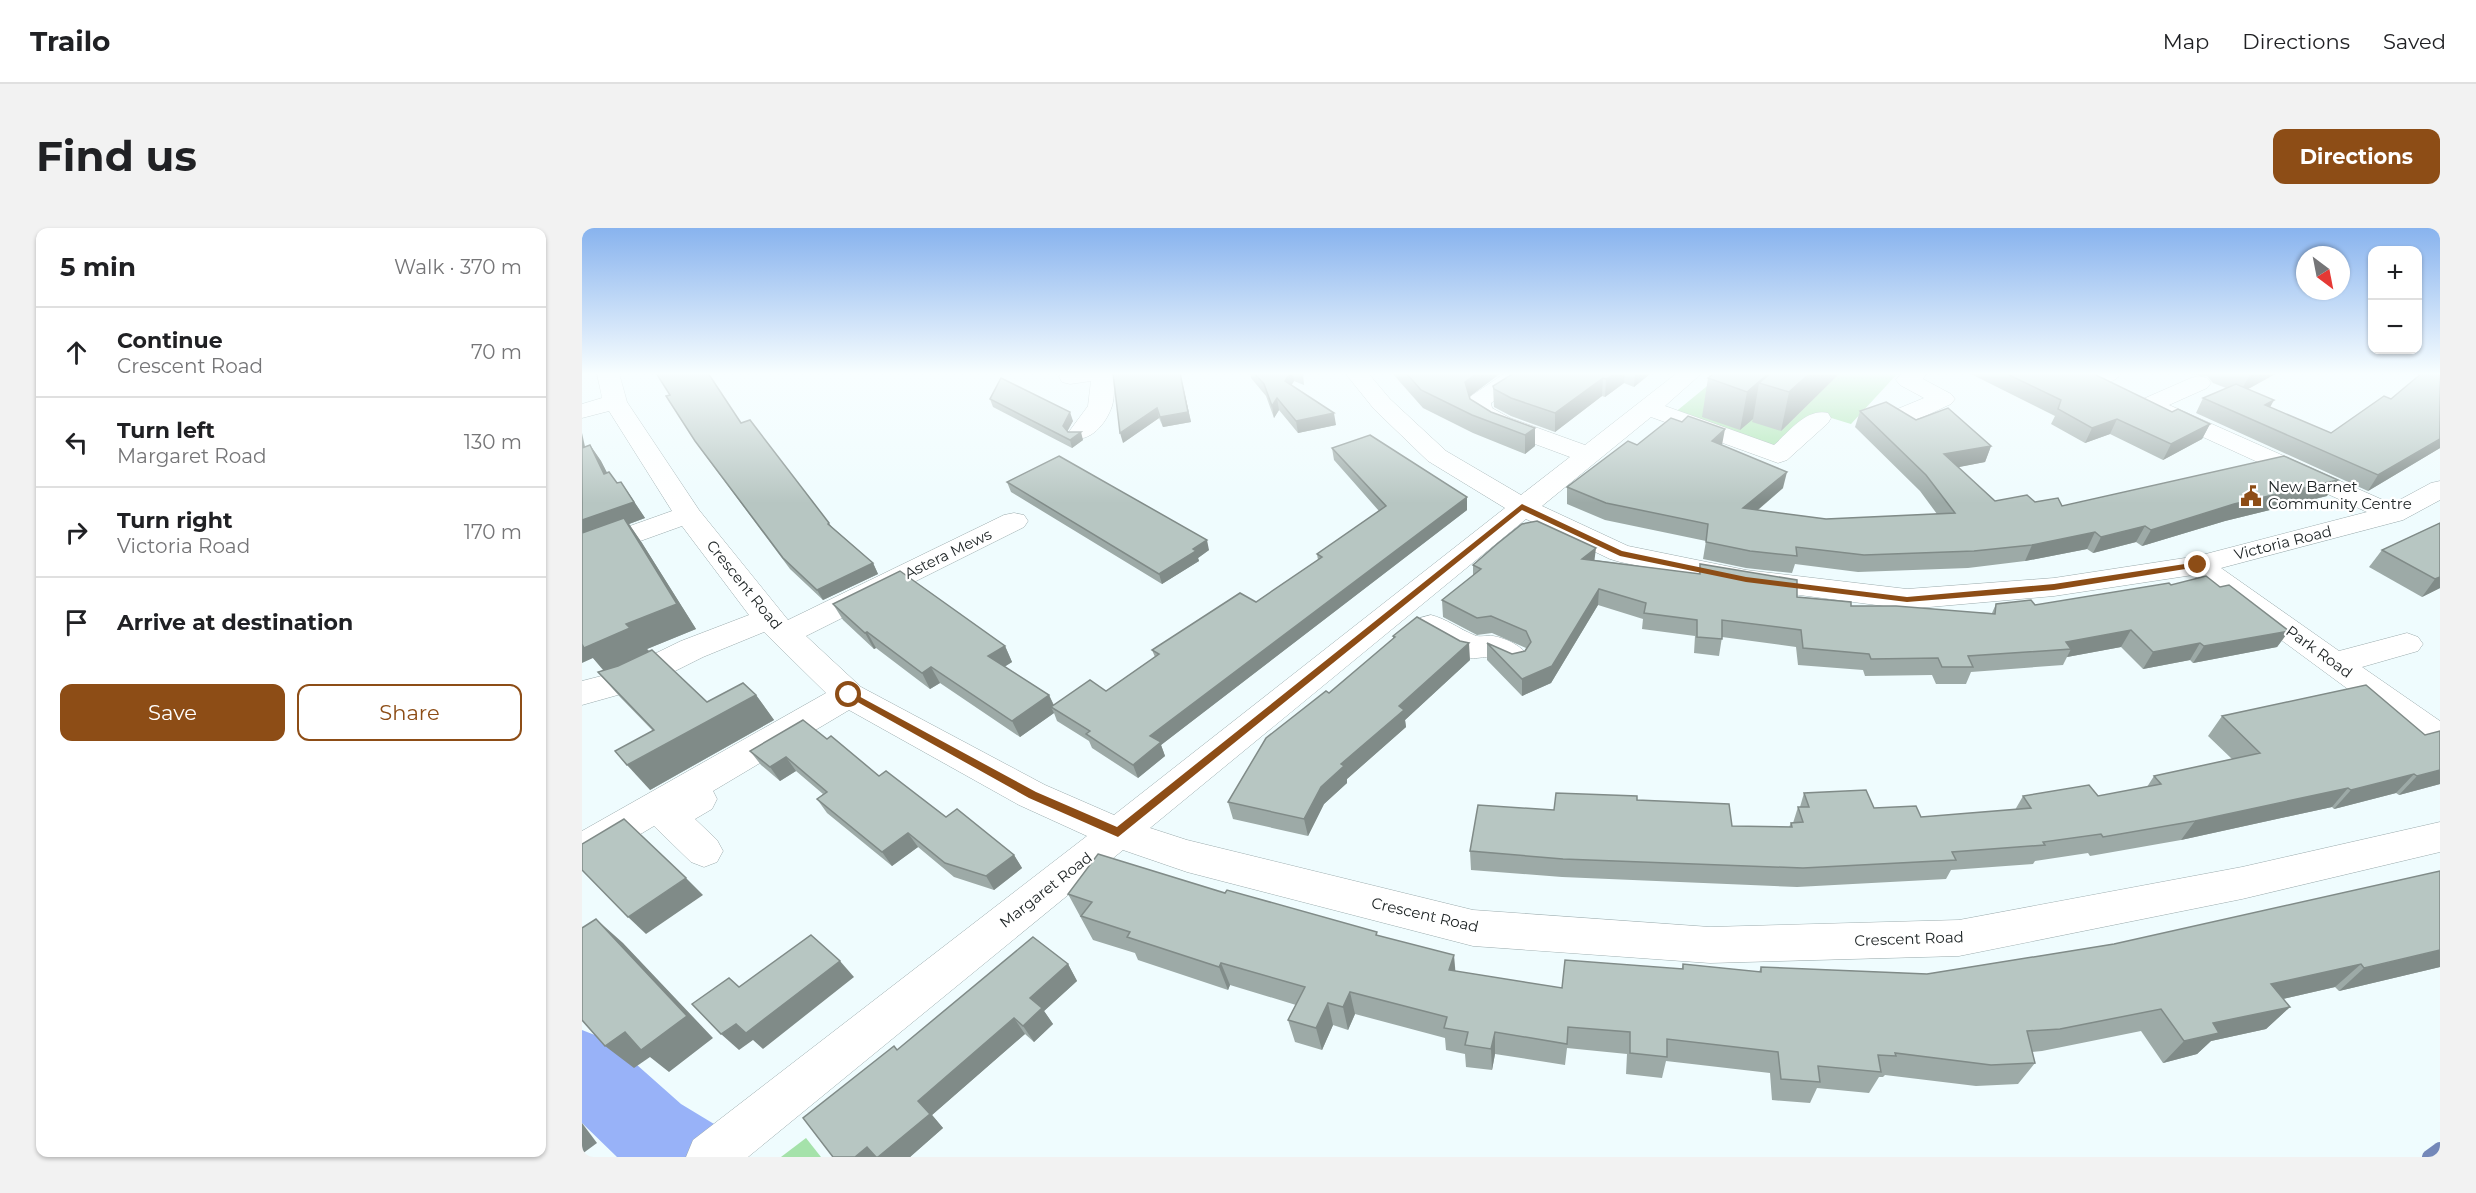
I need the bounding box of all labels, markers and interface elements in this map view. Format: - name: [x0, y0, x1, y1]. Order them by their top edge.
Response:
- text: Trailo: [30, 24, 110, 58]
- text: Map: [2163, 29, 2209, 54]
- text: Directions: [2242, 29, 2350, 54]
- text: Saved: [2383, 29, 2446, 54]
- button: Directions: [2273, 129, 2440, 184]
- text: Find us: [36, 130, 197, 182]
- north arrow: [2296, 246, 2350, 300]
- map controls: [2368, 246, 2422, 354]
- button: +: [2368, 246, 2422, 300]
- text: 5 min: [60, 251, 136, 283]
- text: Walk · 370 m: [394, 255, 522, 279]
- button: −: [2368, 300, 2422, 354]
- text: Continue: [117, 327, 223, 354]
- icon: ahead: [60, 336, 93, 369]
- text: 70 m: [471, 340, 522, 364]
- text: Crescent Road: [117, 354, 263, 378]
- text: Turn left: [117, 417, 215, 444]
- icon: left: [60, 426, 93, 459]
- text: 130 m: [464, 430, 522, 454]
- text: Margaret Road: [117, 444, 267, 468]
- place label: New Barnet Community Centre: [2268, 477, 2412, 513]
- public building icon: New Barnet Community Centre: [2239, 484, 2263, 508]
- text: Turn right: [117, 507, 232, 534]
- icon: right: [60, 516, 93, 549]
- text: 170 m: [464, 520, 522, 544]
- street label: Victoria Road: [2232, 521, 2334, 564]
- street label: Astera Mews: [901, 524, 995, 583]
- text: Victoria Road: [117, 534, 250, 558]
- street label: Crescent Road: [703, 536, 786, 633]
- route end: [2184, 551, 2210, 577]
- icon: arrive: [60, 606, 93, 639]
- text: Arrive at destination: [117, 609, 353, 636]
- street label: Park Road: [2282, 621, 2356, 682]
- route start: [835, 681, 861, 707]
- button: Save: [60, 684, 285, 741]
- button: Share: [297, 684, 522, 741]
- street label: Margaret Road: [996, 848, 1096, 932]
- street label: Crescent Road: [1370, 893, 1481, 936]
- street label: Crescent Road: [1854, 927, 1964, 950]

